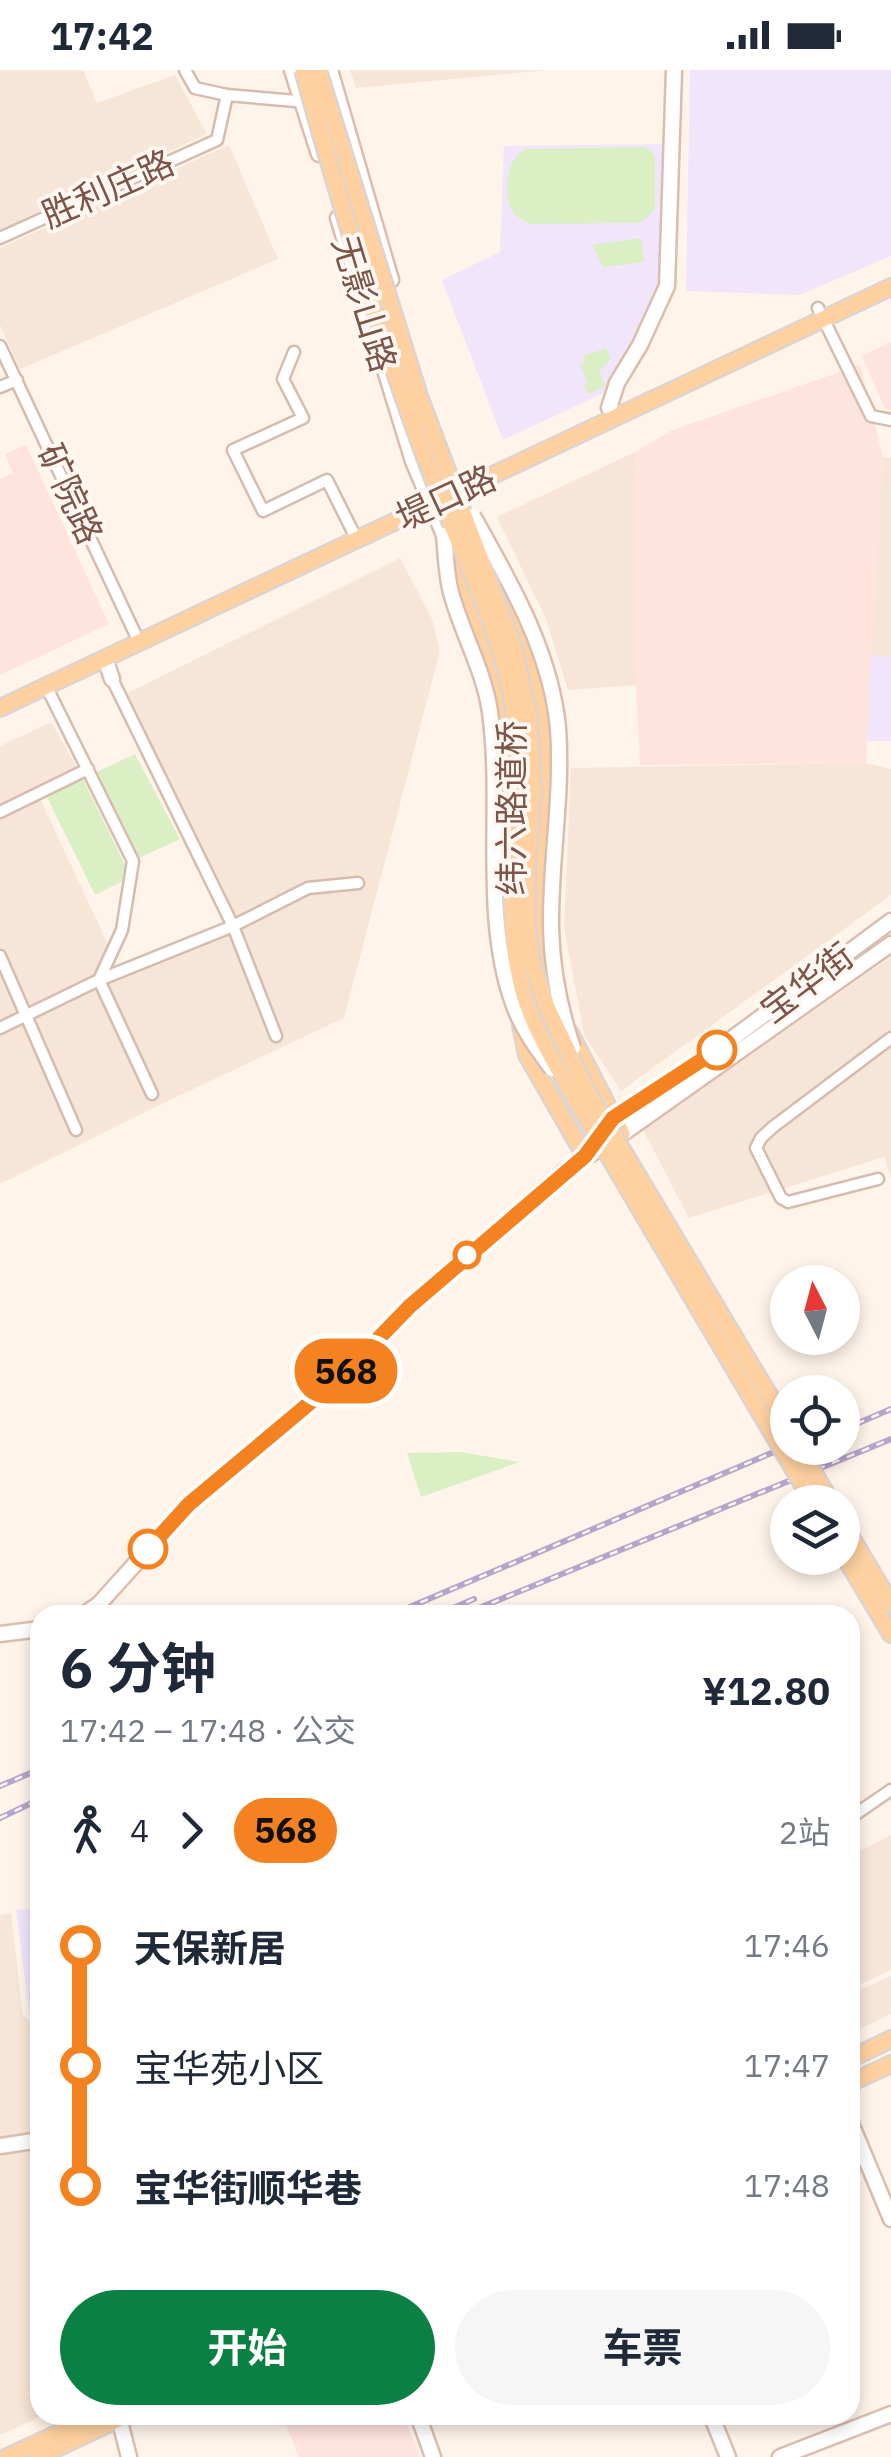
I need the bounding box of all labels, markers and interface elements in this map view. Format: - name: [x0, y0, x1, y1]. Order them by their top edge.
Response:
- text: 17:42: [50, 11, 154, 60]
- street label: 胜利庄路: [34, 139, 181, 238]
- street label: 无影山路: [322, 230, 407, 377]
- street label: 矿院路: [28, 436, 114, 551]
- street label: 堤口路: [388, 454, 503, 540]
- street label: 纬六路道桥: [488, 720, 534, 896]
- street label: 宝华街: [751, 932, 862, 1032]
- unlabelled marker: [698, 1031, 736, 1069]
- unlabelled marker: [454, 1242, 480, 1268]
- north arrow: [770, 1265, 860, 1355]
- map controls: [770, 1265, 860, 1575]
- line badge: 568: [288, 1338, 404, 1404]
- text: 568: [314, 1348, 378, 1394]
- button: locate: [770, 1375, 860, 1465]
- button: layers: [770, 1485, 860, 1575]
- unlabelled marker: [129, 1530, 167, 1568]
- text: 6 分钟: [60, 1632, 216, 1703]
- text: ¥12.80: [702, 1666, 830, 1715]
- text: 17:42 – 17:48 · 公交: [60, 1709, 356, 1751]
- icon: walk: [60, 1803, 115, 1858]
- icon: forward: [164, 1803, 219, 1858]
- text: 568: [254, 1807, 317, 1853]
- text: 4: [130, 1809, 149, 1851]
- text: 2站: [779, 1811, 830, 1853]
- text: 天保新居: [134, 1923, 286, 1972]
- text: 17:46: [744, 1924, 830, 1966]
- text: 宝华苑小区: [134, 2043, 324, 2092]
- text: 17:47: [744, 2044, 830, 2086]
- text: 宝华街顺华巷: [134, 2163, 362, 2212]
- text: 17:48: [744, 2164, 830, 2206]
- button: 开始: [60, 2290, 435, 2405]
- button: 车票: [455, 2290, 830, 2405]

